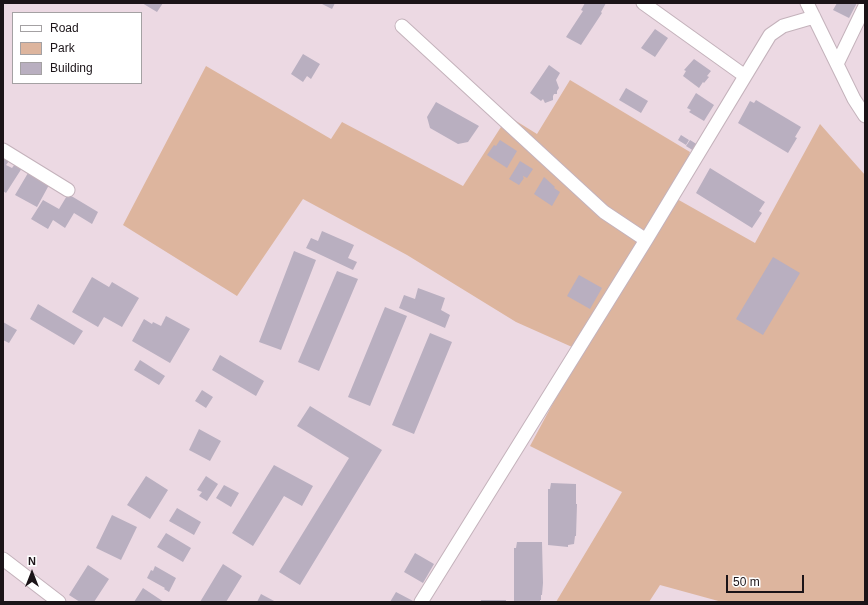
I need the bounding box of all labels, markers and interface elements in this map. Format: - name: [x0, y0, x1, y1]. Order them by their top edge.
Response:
- legend: [12, 12, 142, 84]
- text: Road: [50, 21, 79, 35]
- text: Park: [50, 41, 75, 55]
- text: Building: [50, 61, 93, 75]
- north arrow: [12, 553, 52, 593]
- text: N: [28, 555, 36, 567]
- scale bar: [728, 567, 806, 593]
- text: 50 m: [733, 575, 760, 589]

